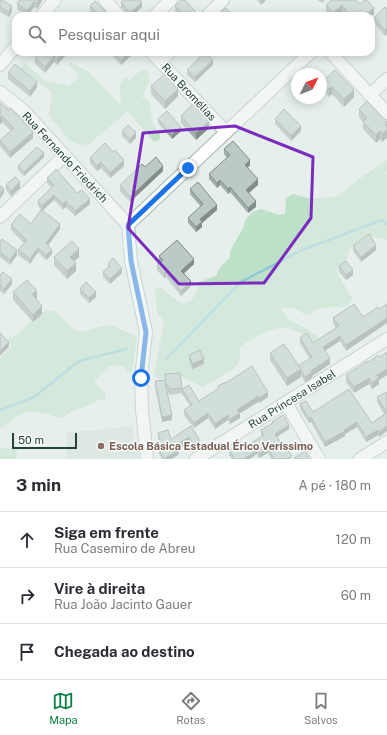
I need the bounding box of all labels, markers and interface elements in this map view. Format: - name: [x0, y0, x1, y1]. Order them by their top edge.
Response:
- search box: [12, 12, 375, 56]
- icon: search: [26, 23, 48, 45]
- text: Pesquisar aqui: [58, 26, 160, 43]
- street label: Rua Bromélias: [159, 61, 219, 123]
- north arrow: [291, 68, 327, 104]
- street label: Rua Fernando Friedrich: [20, 109, 110, 205]
- route end: [179, 159, 197, 177]
- street label: Rua Princesa Isabel: [246, 367, 338, 431]
- route start: [132, 369, 150, 387]
- scale bar: [12, 431, 77, 450]
- text: 50 m: [18, 434, 44, 446]
- place label: Escola Básica Estadual Érico Veríssimo: [109, 439, 313, 452]
- marker: Escola Básica Estadual Érico Veríssimo: [96, 441, 106, 451]
- text: 3 min: [16, 475, 61, 495]
- text: A pé · 180 m: [298, 478, 371, 493]
- text: Siga em frente: [54, 524, 159, 541]
- icon: ahead: [16, 529, 38, 551]
- text: 120 m: [336, 532, 371, 547]
- text: Rua Casemiro de Abreu: [54, 541, 195, 556]
- text: Vire à direita: [54, 580, 145, 597]
- icon: right: [16, 585, 38, 607]
- text: 60 m: [341, 588, 371, 603]
- text: Rua João Jacinto Gauer: [54, 597, 192, 612]
- icon: arrive: [16, 641, 38, 663]
- text: Chegada ao destino: [54, 643, 195, 660]
- tab: Mapa: [49, 690, 78, 726]
- tab: Rotas: [176, 690, 205, 726]
- tab: Salvos: [304, 690, 338, 726]

